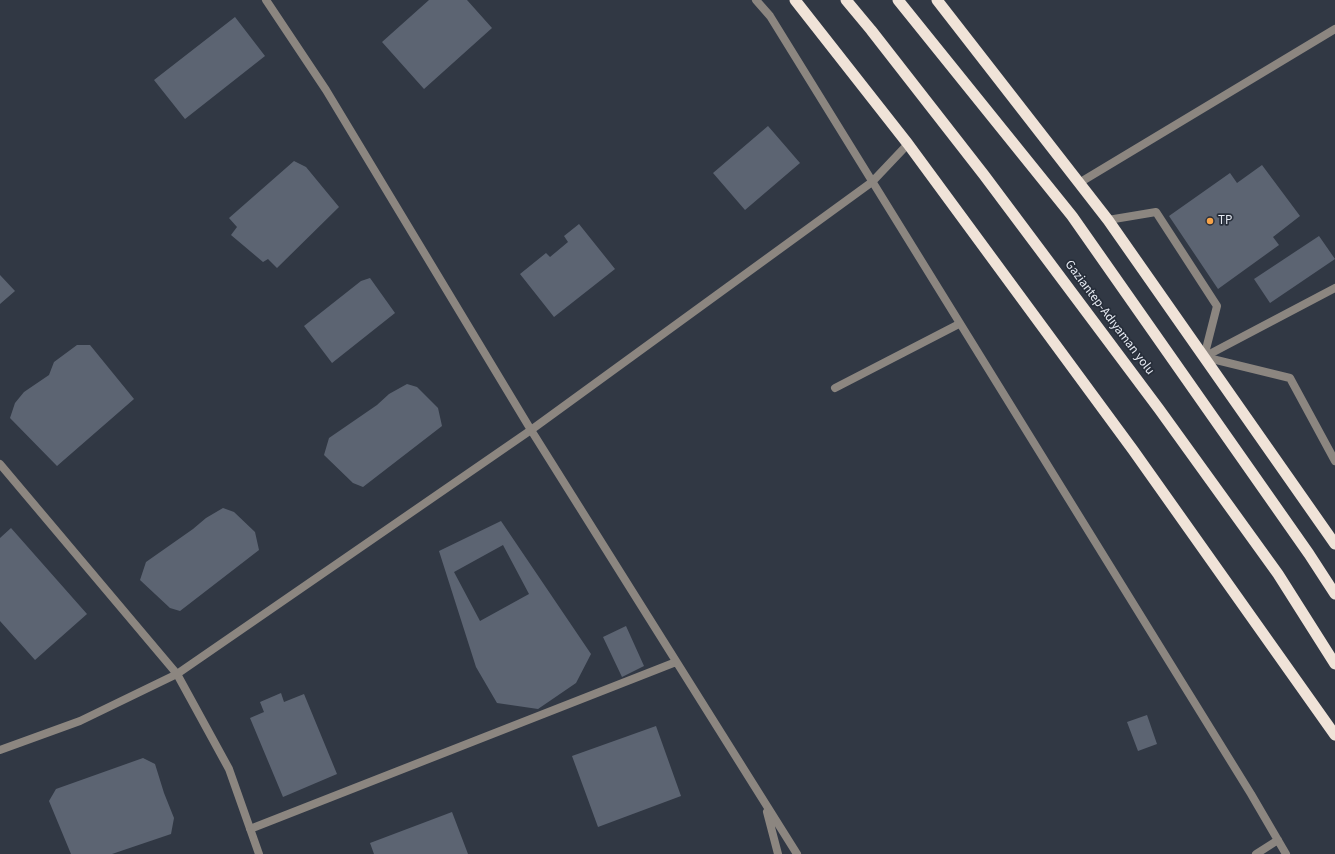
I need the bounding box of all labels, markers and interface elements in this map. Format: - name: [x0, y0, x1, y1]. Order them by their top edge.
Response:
- place label: TP: [1218, 213, 1232, 229]
- marker: TP: [1205, 216, 1215, 226]
- street label: Gaziantep-Adıyaman yolu: [1061, 258, 1157, 378]

